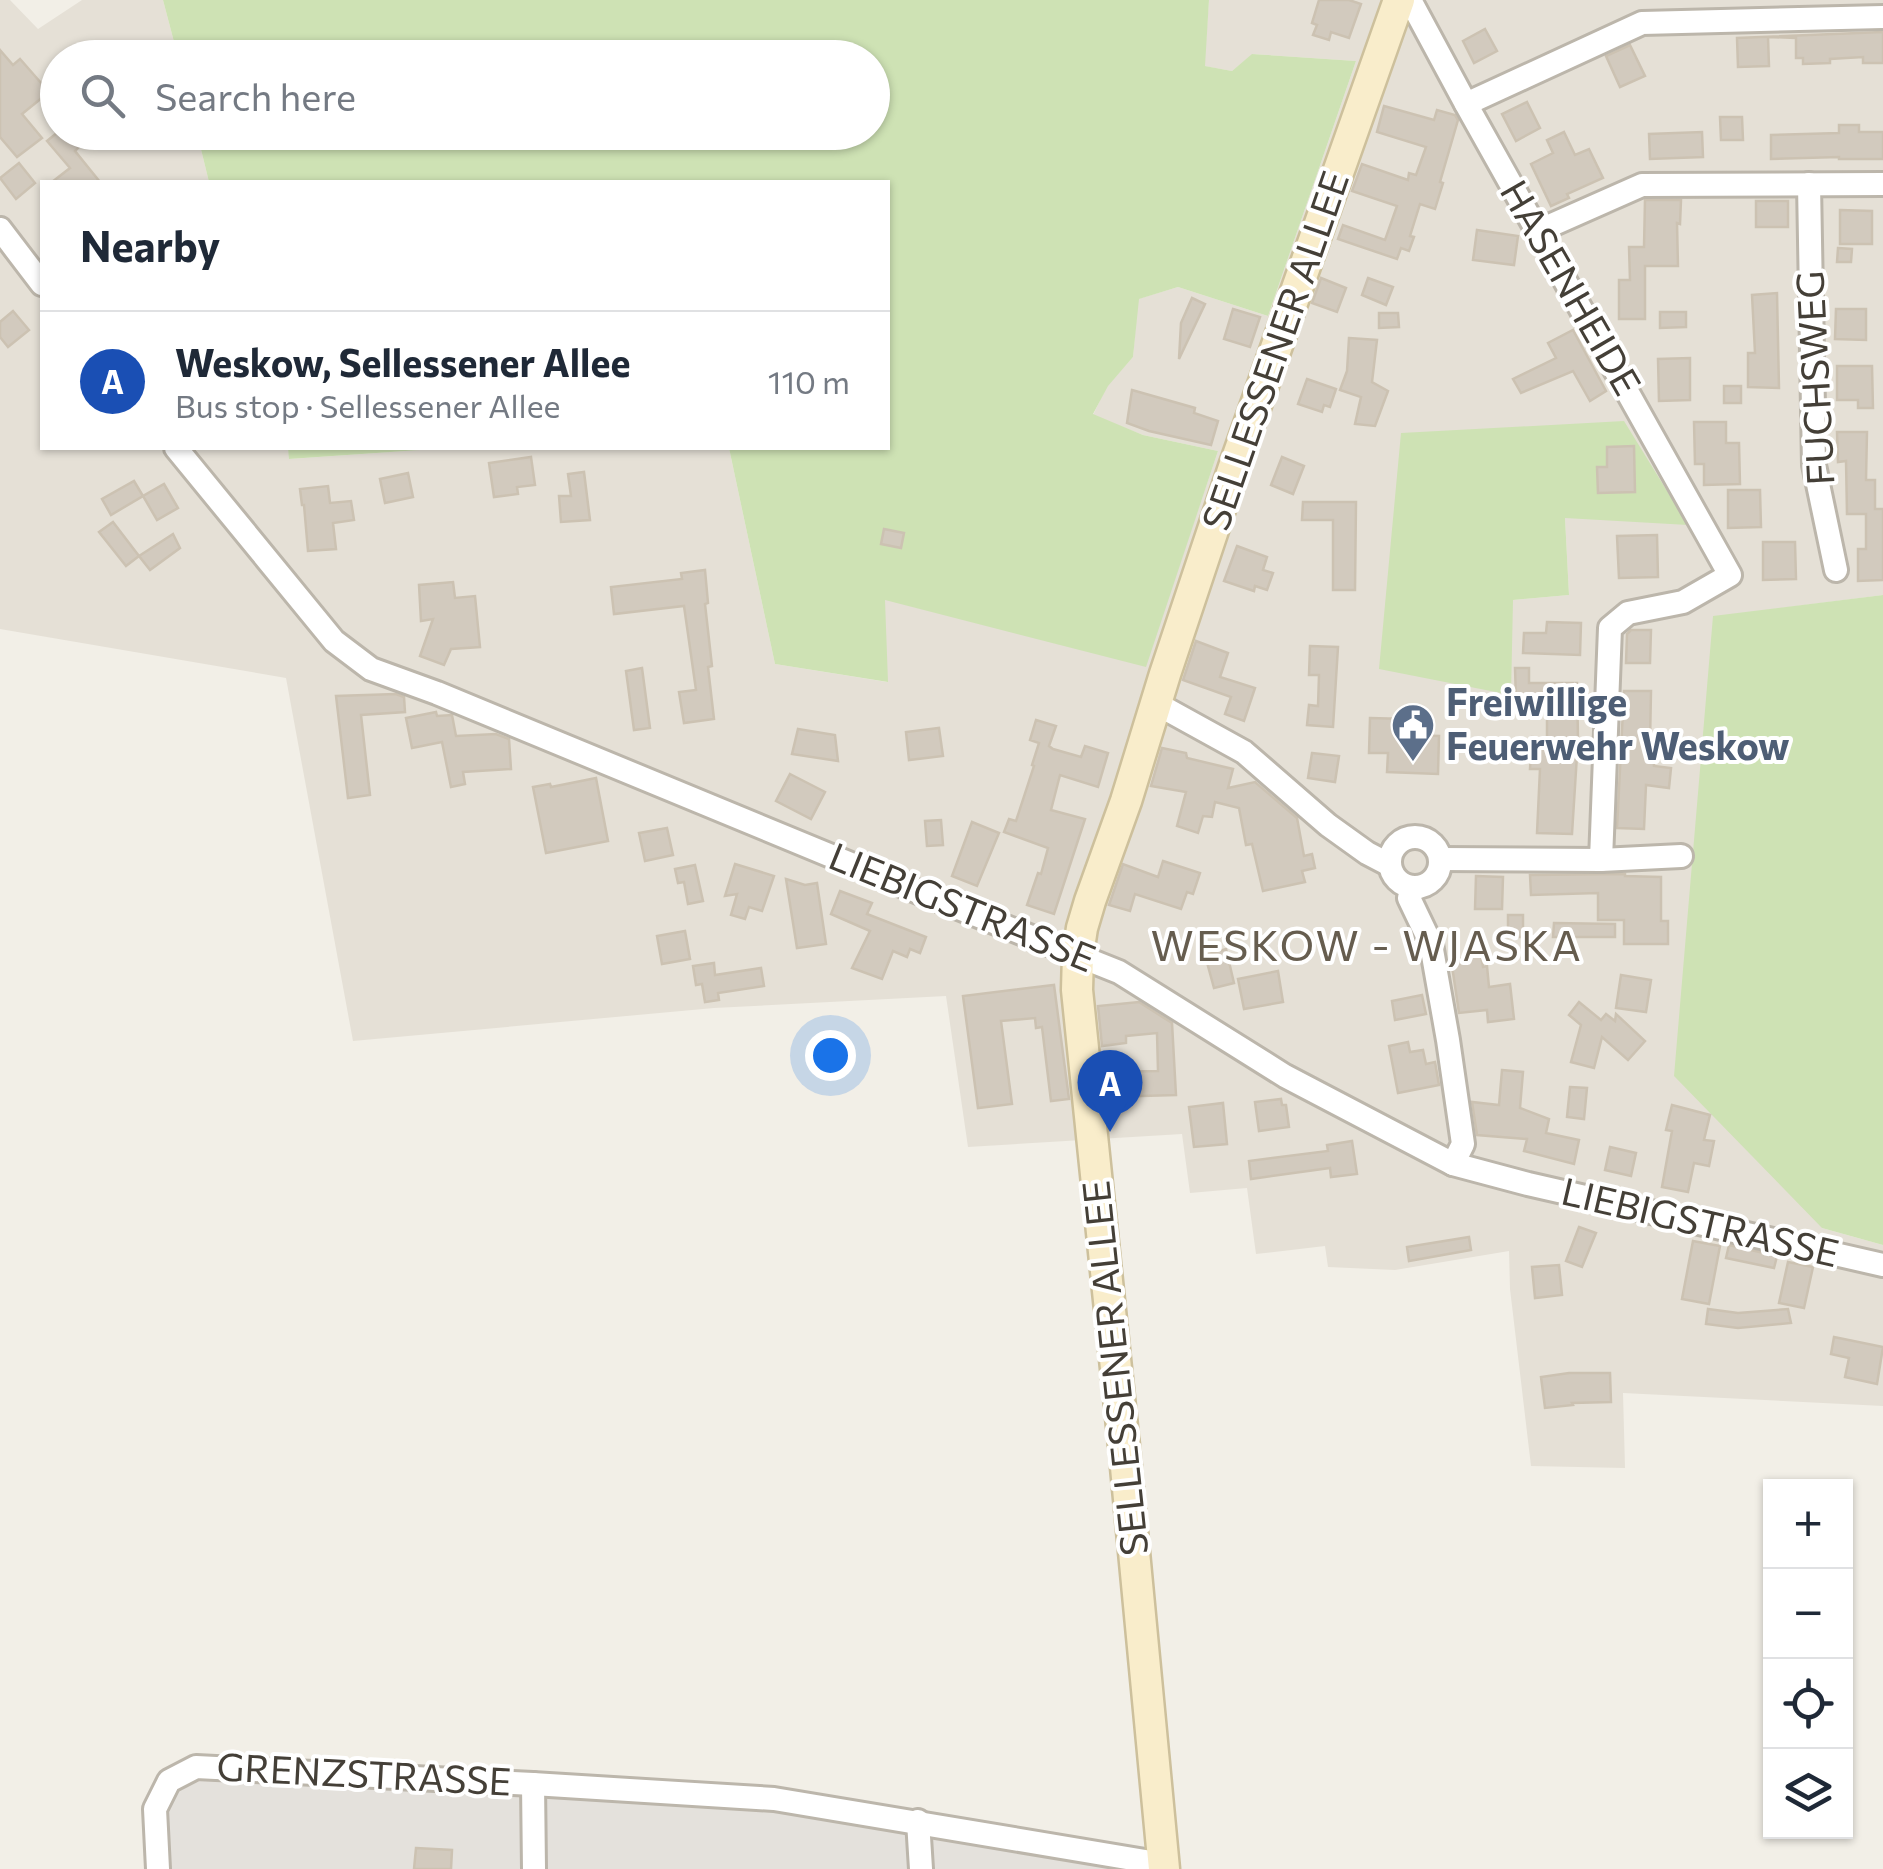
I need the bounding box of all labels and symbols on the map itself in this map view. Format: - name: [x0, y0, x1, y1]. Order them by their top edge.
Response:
- street label: SELLESSENER ALLEE: [1190, 164, 1357, 536]
- street label: HASENHEIDE: [1492, 171, 1653, 403]
- street label: FUCHSWEG: [1784, 270, 1843, 487]
- place label: Freiwillige Feuerwehr Weskow: [1446, 677, 1790, 768]
- public building icon: Freiwillige Feuerwehr Weskow: [1390, 702, 1436, 763]
- street label: LIEBIGSTRASSE: [823, 831, 1103, 980]
- district label: WESKOW - WJASKA: [1151, 918, 1583, 970]
- your location: [805, 1030, 856, 1081]
- pin: A: [1078, 1050, 1142, 1132]
- street label: LIEBIGSTRASSE: [1557, 1166, 1844, 1275]
- street label: SELLESSENER ALLEE: [1070, 1178, 1157, 1558]
- street label: GRENZSTRASSE: [216, 1741, 513, 1804]

